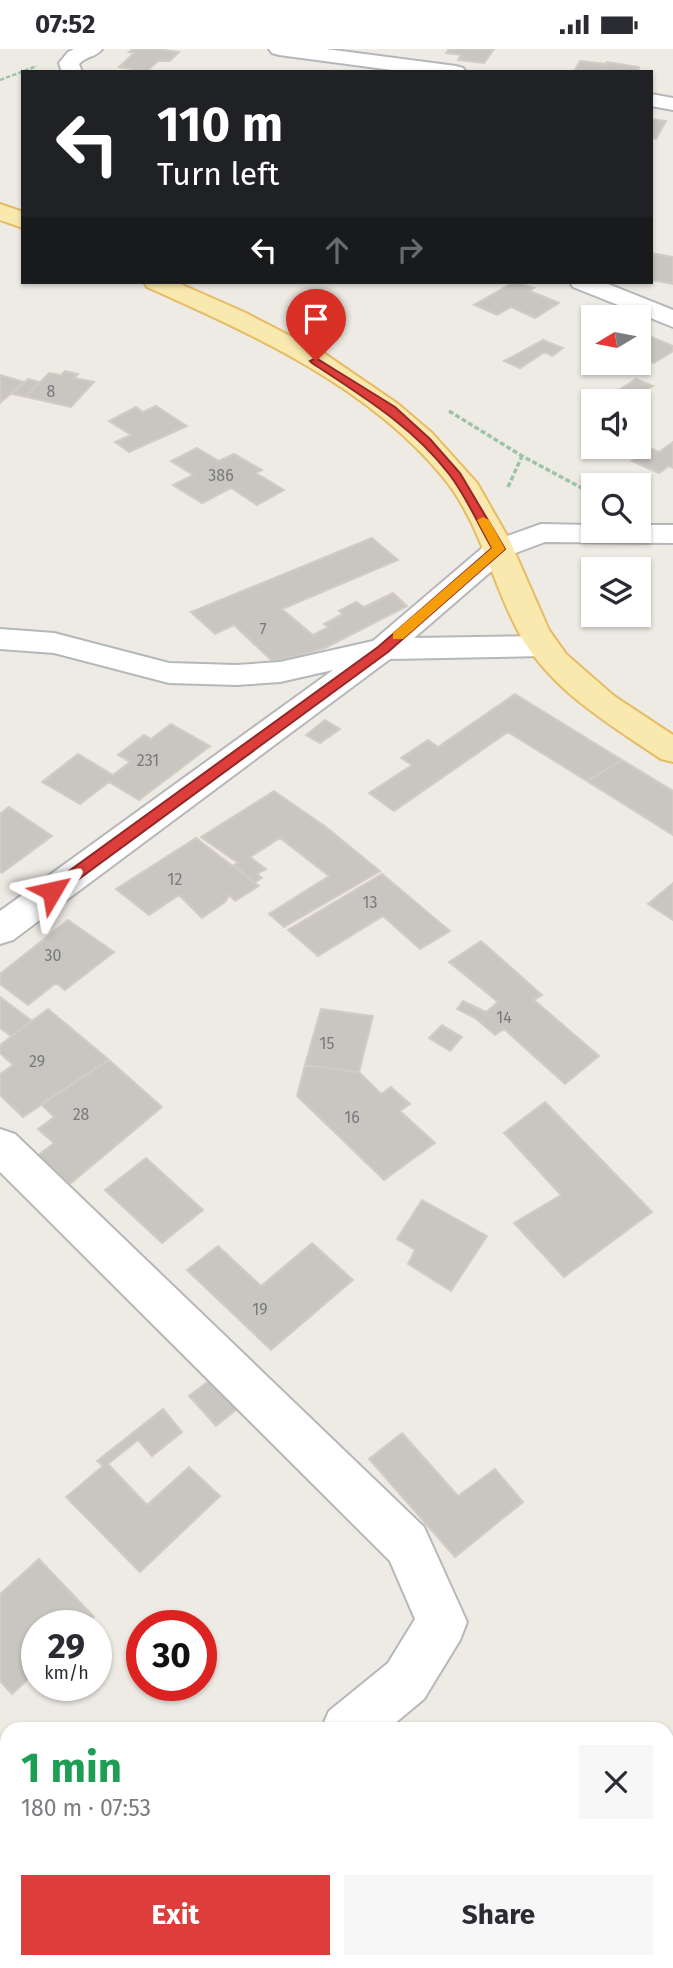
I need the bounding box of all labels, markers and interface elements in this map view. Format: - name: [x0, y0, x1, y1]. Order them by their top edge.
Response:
- text: 07:52: [35, 9, 95, 40]
- text: 110 m: [157, 95, 283, 154]
- icon: left: [42, 98, 133, 189]
- text: Turn left: [157, 155, 279, 193]
- icon: left: [245, 231, 283, 269]
- icon: ahead: [318, 231, 356, 269]
- icon: right: [391, 231, 429, 269]
- pin: [286, 289, 346, 361]
- icon: arrive: [297, 300, 335, 338]
- north arrow: [581, 305, 651, 375]
- map controls: [581, 305, 651, 627]
- house number: 8: [47, 382, 56, 401]
- button: sound: [581, 389, 651, 459]
- house number: 386: [208, 466, 234, 485]
- button: search: [581, 473, 651, 543]
- button: layers: [581, 557, 651, 627]
- house number: 7: [259, 620, 267, 639]
- house number: 231: [137, 751, 159, 770]
- position arrow: [15, 854, 89, 928]
- house number: 12: [168, 870, 182, 889]
- house number: 13: [363, 893, 377, 912]
- house number: 30: [45, 946, 62, 965]
- house number: 14: [496, 1008, 512, 1027]
- house number: 15: [320, 1034, 334, 1053]
- house number: 29: [29, 1052, 45, 1071]
- house number: 28: [73, 1105, 90, 1124]
- house number: 16: [344, 1108, 360, 1127]
- house number: 19: [252, 1300, 268, 1319]
- speed limit sign: 30: [126, 1610, 217, 1701]
- text: 29: [48, 1625, 85, 1667]
- text: km/h: [44, 1662, 89, 1684]
- text: 1 min: [21, 1743, 122, 1793]
- button: close: [579, 1745, 653, 1819]
- text: 180 m · 07:53: [21, 1794, 151, 1822]
- button: Exit: [21, 1875, 330, 1955]
- button: Share: [344, 1875, 653, 1955]

